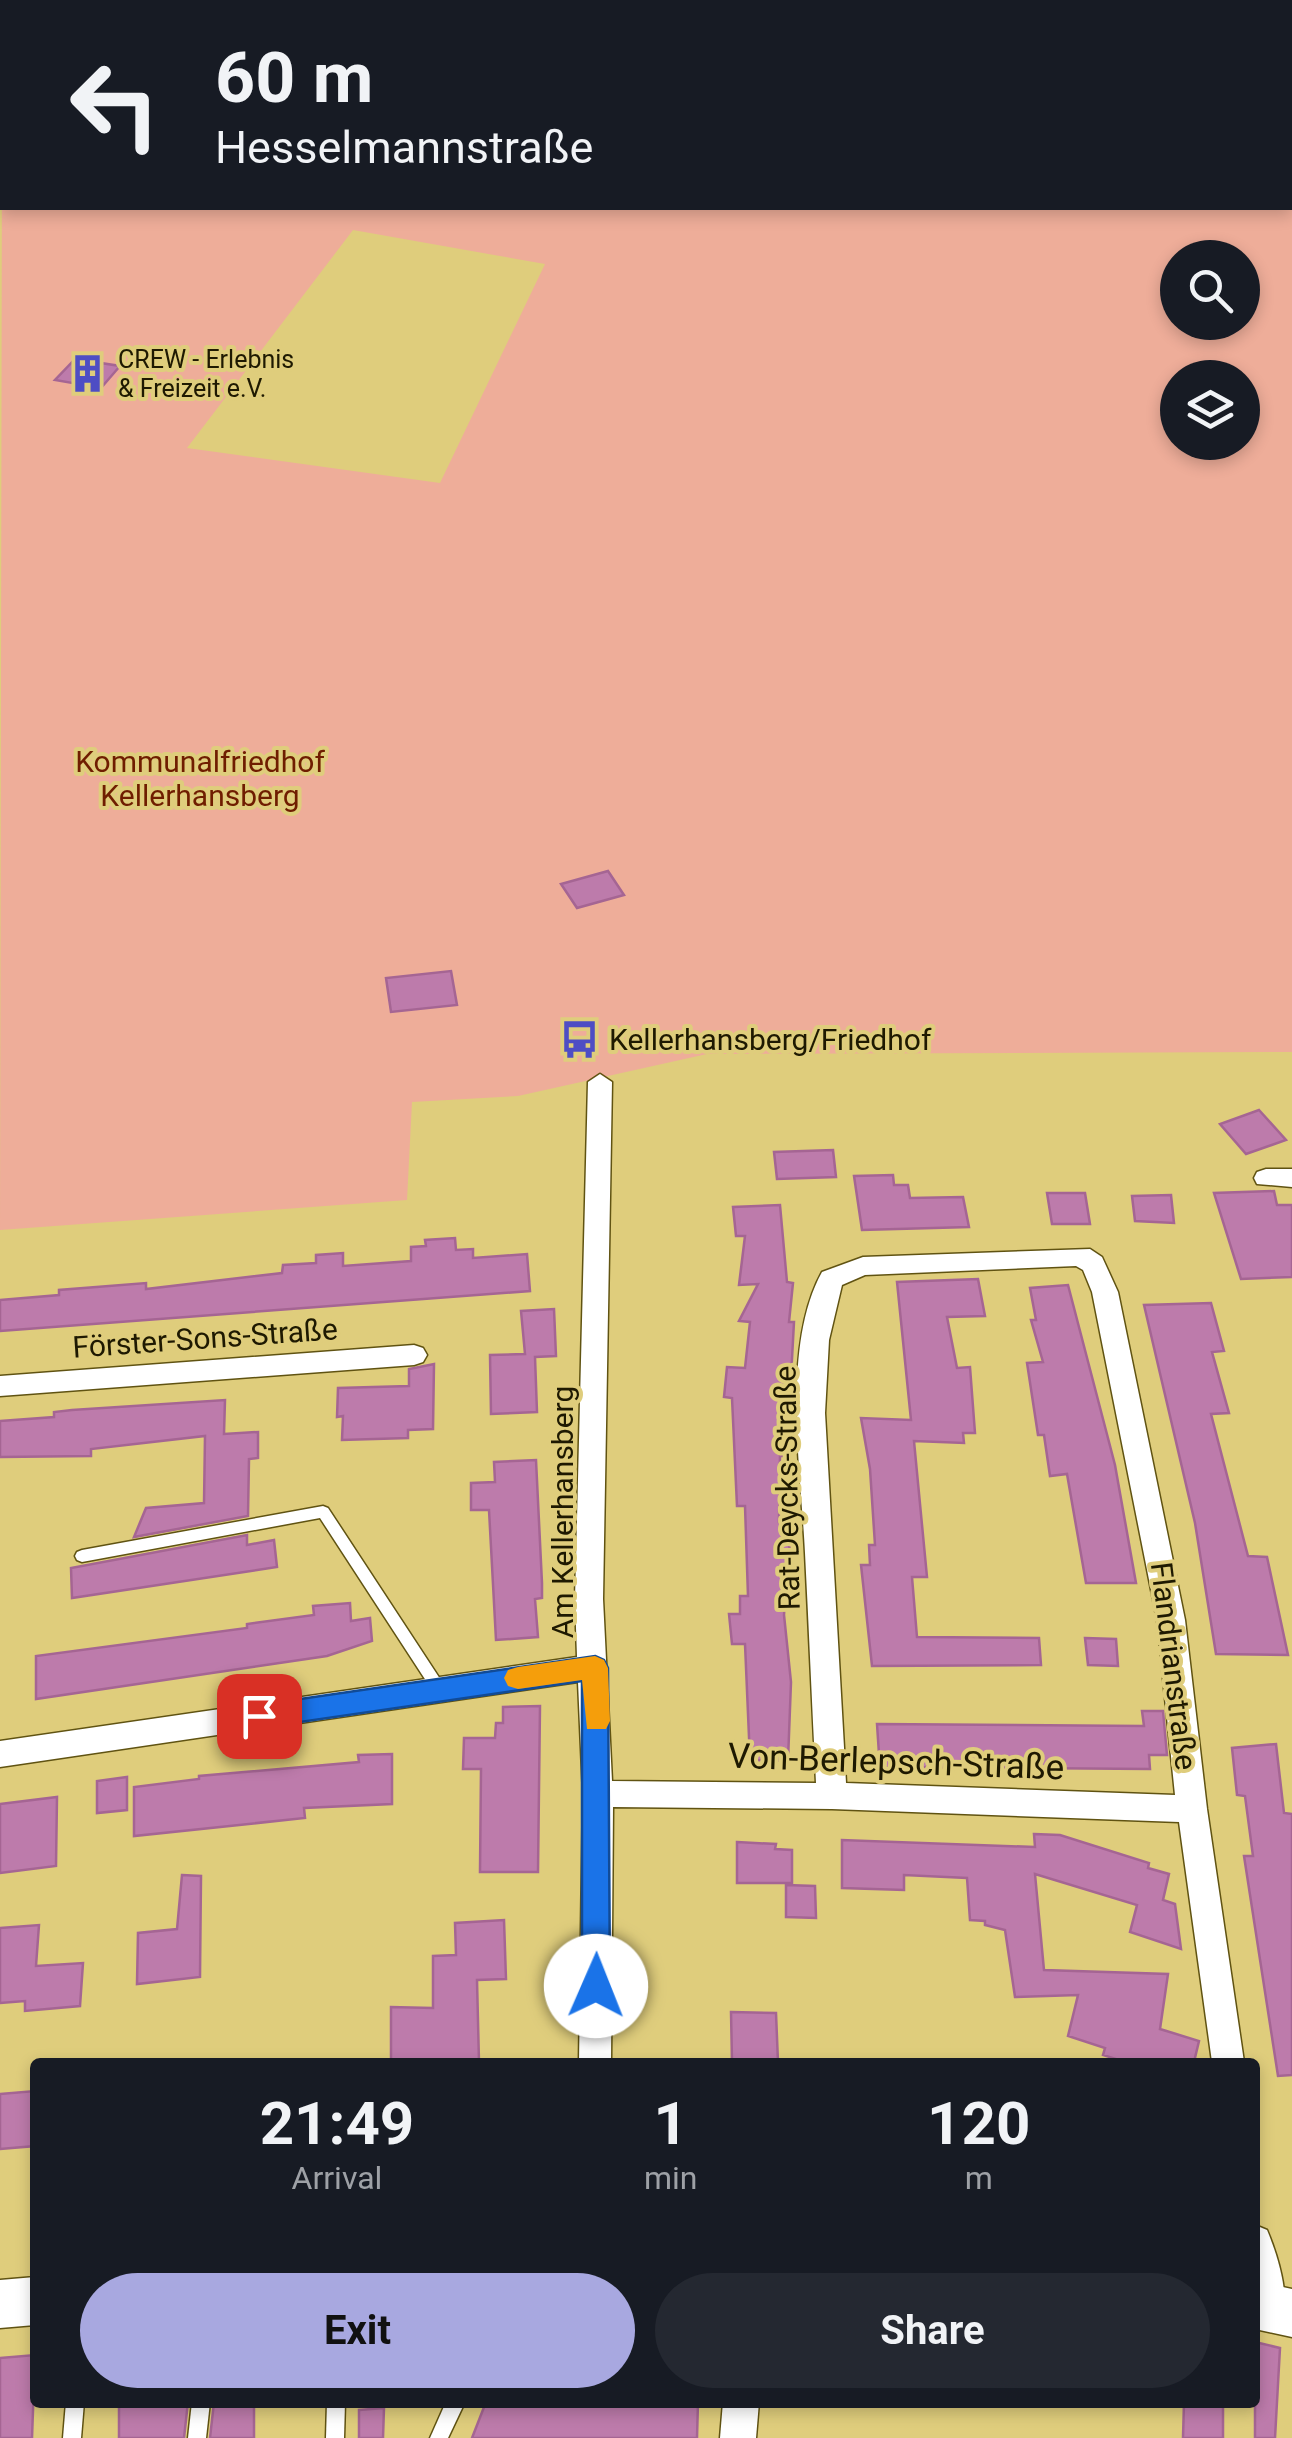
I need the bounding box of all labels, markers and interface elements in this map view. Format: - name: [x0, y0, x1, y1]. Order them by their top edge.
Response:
- text: 60 m: [215, 37, 373, 119]
- icon: left: [50, 40, 180, 170]
- text: Hesselmannstraße: [215, 121, 593, 174]
- map controls: [1160, 240, 1260, 460]
- button: search: [1160, 240, 1260, 340]
- place label: CREW - Erlebnis & Freizeit e.V.: [118, 345, 294, 403]
- building icon: CREW - Erlebnis & Freizeit e.V.: [67, 352, 109, 394]
- button: layers: [1160, 360, 1260, 460]
- park label: Kommunalfriedhof Kellerhansberg: [75, 744, 325, 813]
- bus stop icon: Kellerhansberg/Friedhof: [558, 1018, 600, 1060]
- place label: Kellerhansberg/Friedhof: [609, 1022, 932, 1057]
- street label: Förster-Sons-Straße: [71, 1311, 339, 1365]
- street label: Rat-Deycks-Straße: [767, 1366, 807, 1610]
- street label: Am Kellerhansberg: [545, 1386, 580, 1638]
- street label: Flandrianstraße: [1144, 1560, 1204, 1772]
- pin: [217, 1674, 302, 1759]
- icon: arrive: [232, 1689, 287, 1744]
- street label: Von-Berlepsch-Straße: [727, 1736, 1065, 1788]
- position arrow: [544, 1934, 648, 2038]
- text: 21:49: [260, 2088, 414, 2159]
- text: 1: [653, 2088, 688, 2159]
- text: 120: [927, 2088, 1030, 2159]
- text: Arrival: [292, 2159, 382, 2197]
- text: min: [644, 2159, 697, 2197]
- text: m: [965, 2159, 993, 2197]
- button: Exit: [80, 2273, 635, 2388]
- button: Share: [655, 2273, 1210, 2388]

